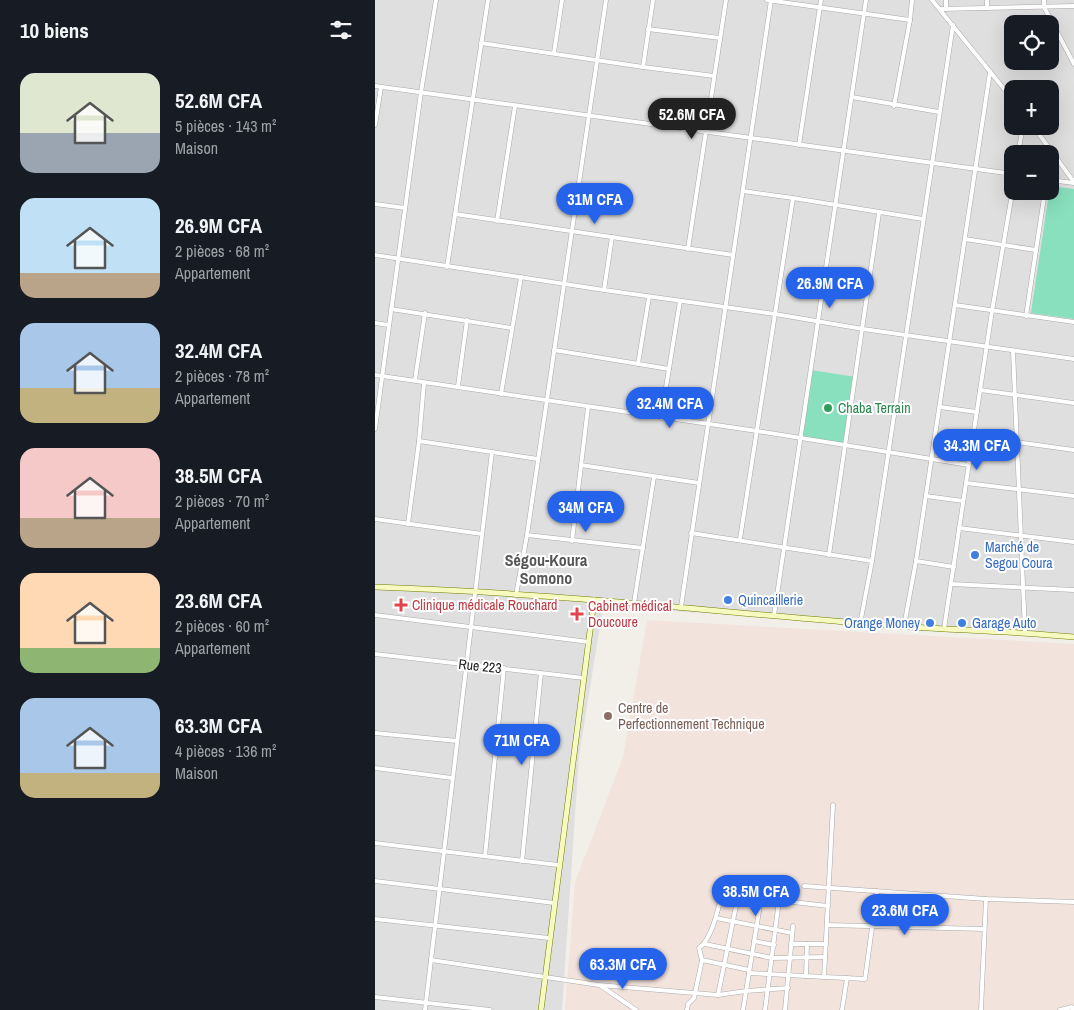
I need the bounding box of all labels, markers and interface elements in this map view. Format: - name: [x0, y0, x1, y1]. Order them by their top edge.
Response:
- map controls: [1004, 15, 1059, 200]
- button: locate: [1004, 15, 1059, 70]
- text: 10 biens: [20, 16, 89, 45]
- icon: filters: [327, 16, 355, 44]
- button: +: [1004, 80, 1059, 135]
- text: 52.6M CFA: [175, 86, 262, 115]
- icon: home: [60, 93, 120, 153]
- pin: 52.6M CFA: [635, 98, 749, 140]
- text: 52.6M CFA: [659, 103, 725, 125]
- text: 5 pièces · 143 m²: [175, 115, 276, 137]
- text: Maison: [175, 137, 218, 159]
- button: −: [1004, 145, 1059, 200]
- pin: 31M CFA: [549, 182, 641, 225]
- text: 31M CFA: [567, 188, 623, 210]
- text: 26.9M CFA: [175, 211, 262, 240]
- icon: home: [60, 218, 120, 278]
- text: 2 pièces · 68 m²: [175, 240, 269, 262]
- text: Appartement: [175, 262, 250, 284]
- pin: 26.9M CFA: [773, 266, 887, 309]
- text: 26.9M CFA: [797, 272, 863, 294]
- text: 32.4M CFA: [175, 336, 262, 365]
- icon: home: [60, 343, 120, 403]
- text: 2 pièces · 78 m²: [175, 365, 269, 387]
- pin: 32.4M CFA: [613, 386, 727, 429]
- text: Appartement: [175, 387, 250, 409]
- text: 32.4M CFA: [637, 392, 703, 414]
- place label: Chaba Terrain: [838, 399, 911, 417]
- marker: Chaba Terrain: [822, 402, 834, 414]
- pin: 34.3M CFA: [920, 428, 1034, 471]
- text: 34.3M CFA: [944, 434, 1010, 456]
- text: 38.5M CFA: [175, 461, 262, 490]
- icon: home: [60, 468, 120, 528]
- text: 2 pièces · 70 m²: [175, 490, 269, 512]
- pin: 34M CFA: [540, 490, 632, 533]
- text: 34M CFA: [558, 496, 614, 518]
- text: Appartement: [175, 512, 250, 534]
- place label: Marché de Segou Coura: [985, 538, 1053, 572]
- district label: Ségou-Koura Somono: [505, 549, 588, 589]
- marker: Marché de Segou Coura: [969, 549, 981, 561]
- text: 23.6M CFA: [175, 586, 262, 615]
- place label: Quincaillerie: [738, 591, 803, 609]
- icon: home: [60, 593, 120, 653]
- marker: Quincaillerie: [722, 594, 734, 606]
- place label: Clinique médicale Rouchard: [412, 596, 558, 614]
- place label: Cabinet médical Doucoure: [588, 597, 672, 631]
- marker: Clinique médicale Rouchard: [394, 598, 408, 612]
- marker: Cabinet médical Doucoure: [570, 607, 584, 621]
- place label: Orange Money: [844, 614, 920, 632]
- place label: Garage Auto: [972, 614, 1036, 632]
- text: 2 pièces · 60 m²: [175, 615, 269, 637]
- marker: Orange Money: [924, 617, 936, 629]
- marker: Garage Auto: [956, 617, 968, 629]
- text: Appartement: [175, 637, 250, 659]
- street label: Rue 223: [457, 655, 503, 677]
- place label: Centre de Perfectionnement Technique: [618, 699, 765, 733]
- marker: Centre de Perfectionnement Technique: [602, 710, 614, 722]
- text: 63.3M CFA: [175, 711, 262, 740]
- icon: home: [60, 718, 120, 778]
- pin: 71M CFA: [476, 724, 568, 766]
- text: 71M CFA: [494, 729, 550, 751]
- text: 4 pièces · 136 m²: [175, 740, 276, 762]
- text: Maison: [175, 762, 218, 784]
- pin: 38.5M CFA: [699, 874, 813, 917]
- text: 38.5M CFA: [723, 880, 789, 902]
- pin: 23.6M CFA: [848, 894, 962, 936]
- text: 23.6M CFA: [872, 899, 938, 921]
- pin: 63.3M CFA: [566, 948, 680, 990]
- text: 63.3M CFA: [590, 953, 656, 975]

